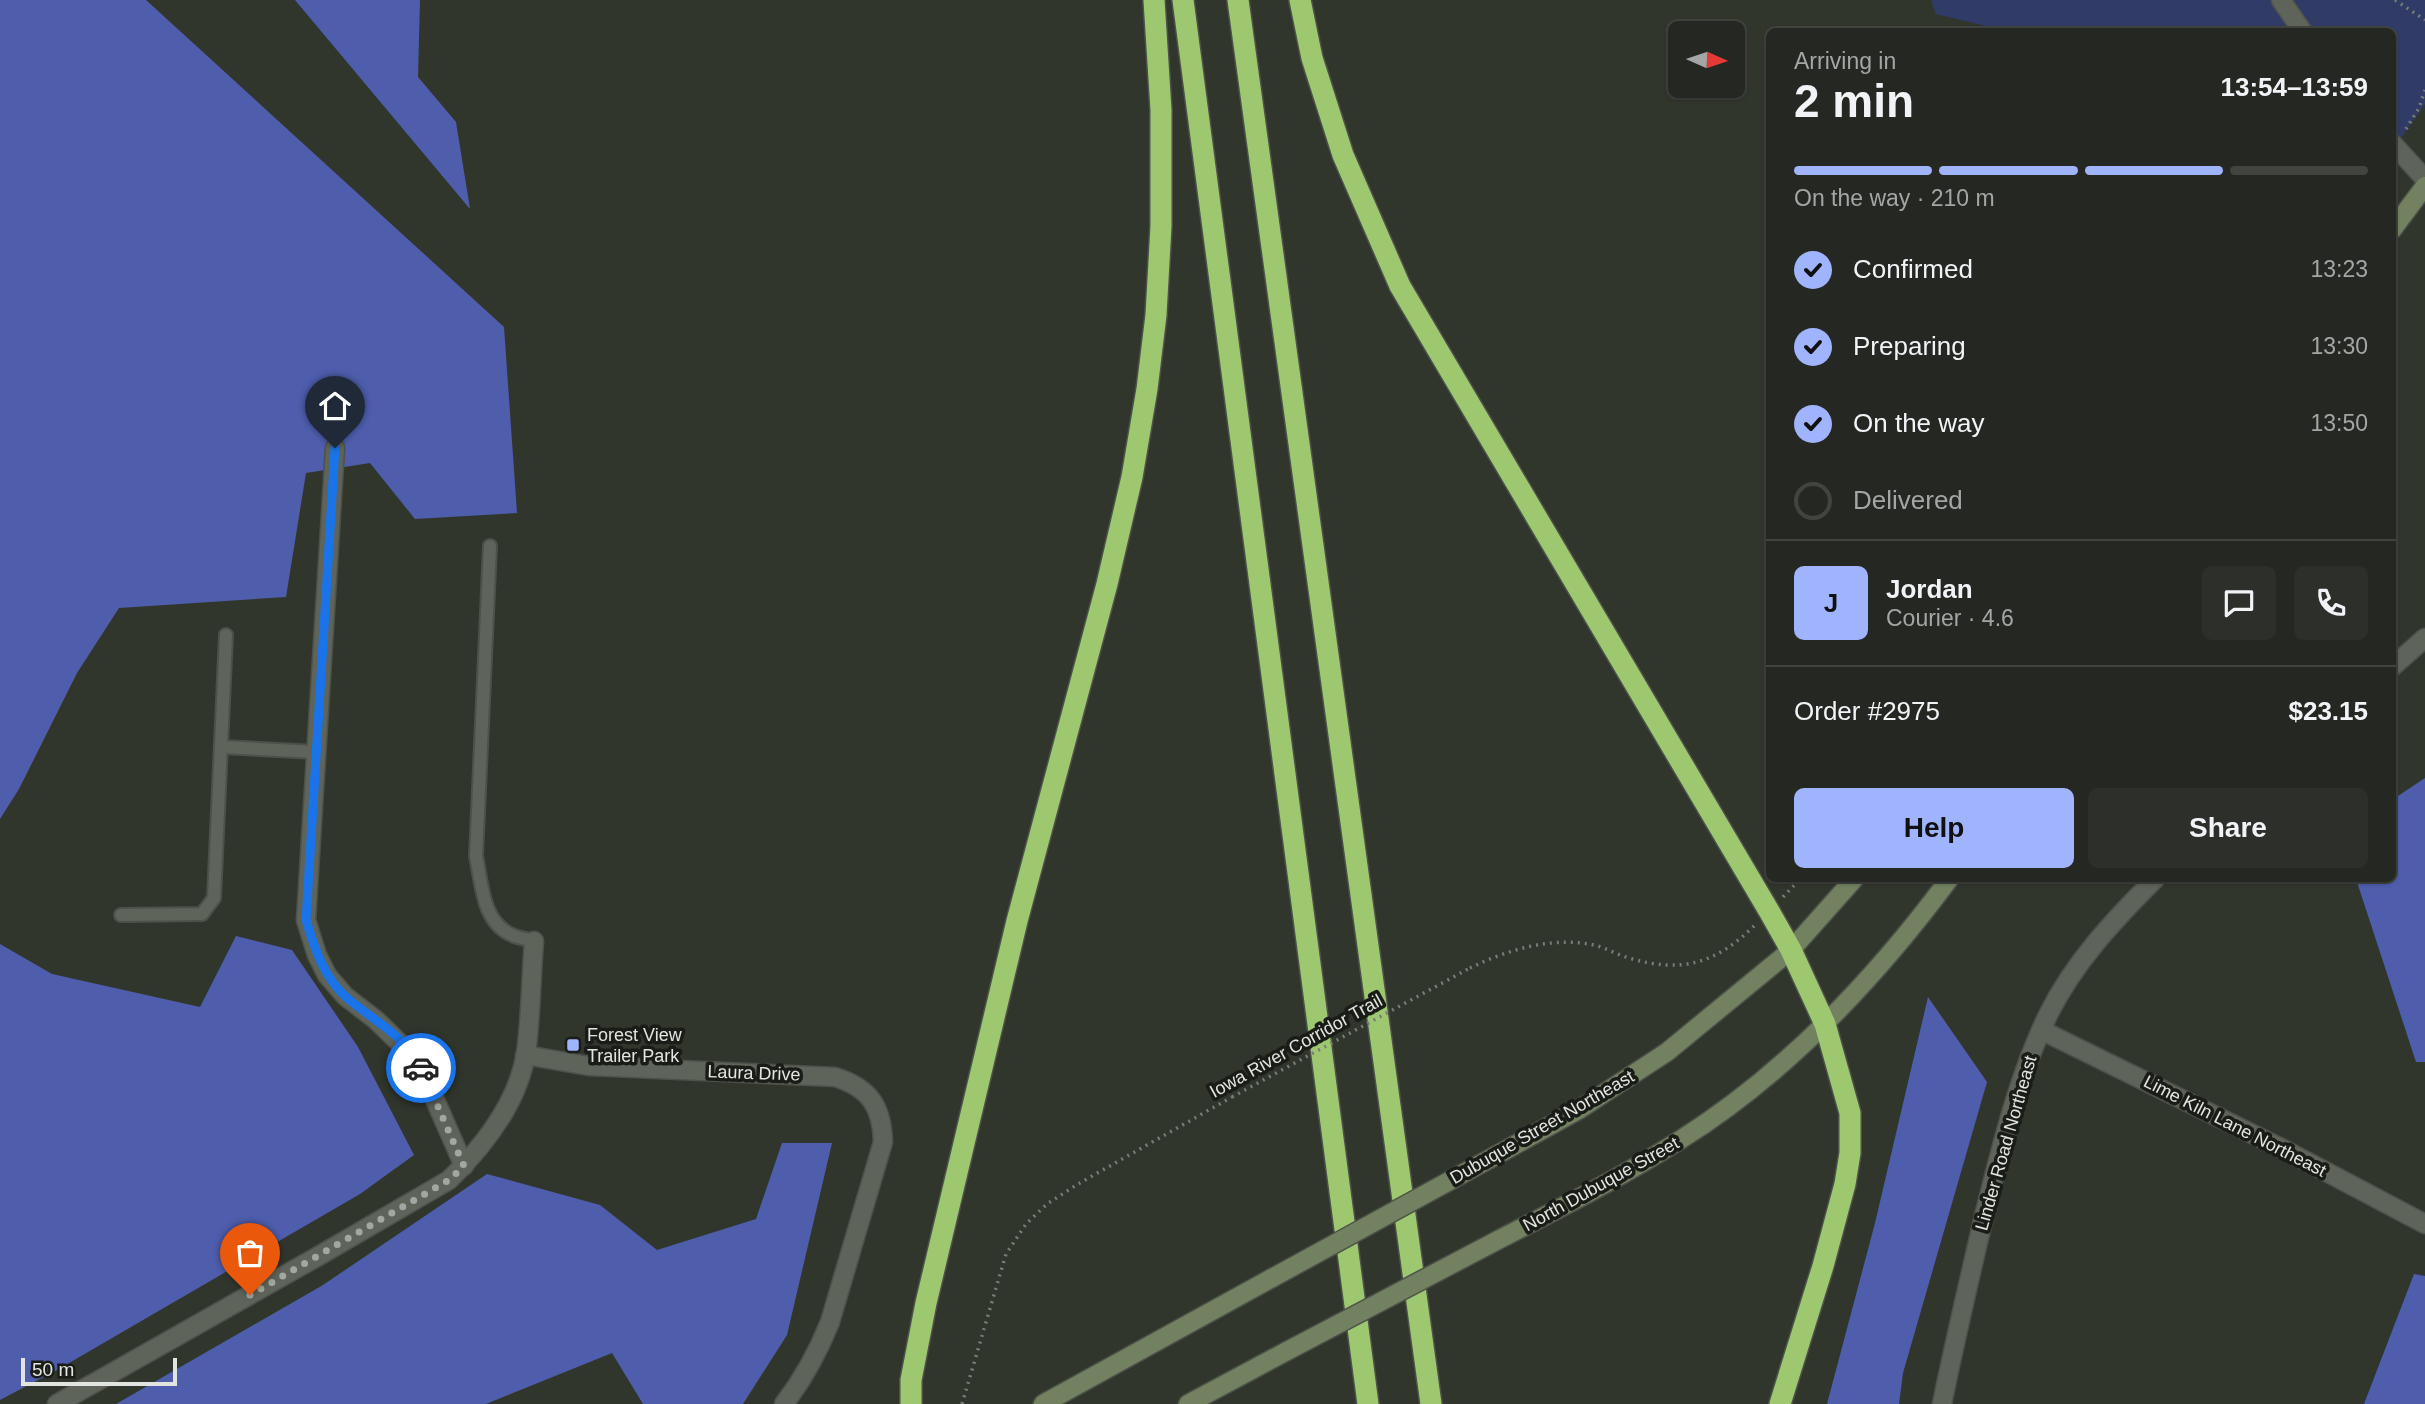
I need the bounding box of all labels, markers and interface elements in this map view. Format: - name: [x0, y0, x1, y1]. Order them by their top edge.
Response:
- north arrow: [1668, 21, 1745, 98]
- map controls: [1668, 21, 1745, 98]
- text: Arriving in: [1794, 48, 1896, 74]
- text: 13:54–13:59: [2221, 72, 2368, 102]
- text: 2 min: [1794, 75, 1914, 127]
- text: On the way · 210 m: [1794, 185, 1995, 211]
- icon: check: [1794, 251, 1832, 289]
- text: Confirmed: [1853, 254, 1973, 284]
- text: 13:23: [2310, 256, 2368, 282]
- icon: check: [1794, 328, 1832, 366]
- text: Preparing: [1853, 331, 1966, 361]
- text: 13:30: [2310, 333, 2368, 359]
- pin: [305, 376, 365, 448]
- icon: home: [316, 387, 354, 425]
- icon: check: [1794, 405, 1832, 443]
- text: On the way: [1853, 408, 1985, 438]
- text: 13:50: [2310, 410, 2368, 436]
- text: Delivered: [1853, 485, 1963, 515]
- button: chat: [2202, 566, 2276, 640]
- button: phone: [2294, 566, 2368, 640]
- text: Jordan: [1886, 574, 1973, 604]
- text: J: [1824, 588, 1838, 618]
- text: Courier · 4.6: [1886, 605, 2014, 631]
- text: Order #2975: [1794, 696, 1940, 726]
- text: $23.15: [2288, 696, 2368, 726]
- button: Help: [1794, 788, 2074, 868]
- button: Share: [2088, 788, 2368, 868]
- street label: Iowa River Corridor Trail: [1206, 990, 1386, 1102]
- place label: Forest View Trailer Park: [587, 1025, 683, 1066]
- courier: [386, 1033, 456, 1103]
- marker: Forest View Trailer Park: [565, 1037, 581, 1053]
- icon: car: [402, 1049, 440, 1087]
- street label: Linder Road Northeast: [1971, 1053, 2041, 1233]
- street label: Laura Drive: [707, 1061, 801, 1085]
- street label: Dubuque Street Northeast: [1446, 1066, 1638, 1188]
- street label: Lime Kiln Lane Northeast: [2140, 1071, 2330, 1181]
- street label: North Dubuque Street: [1520, 1133, 1682, 1235]
- pin: [220, 1223, 280, 1295]
- icon: bag: [231, 1234, 269, 1272]
- scale bar: [21, 1355, 177, 1387]
- text: 50 m: [32, 1359, 74, 1380]

